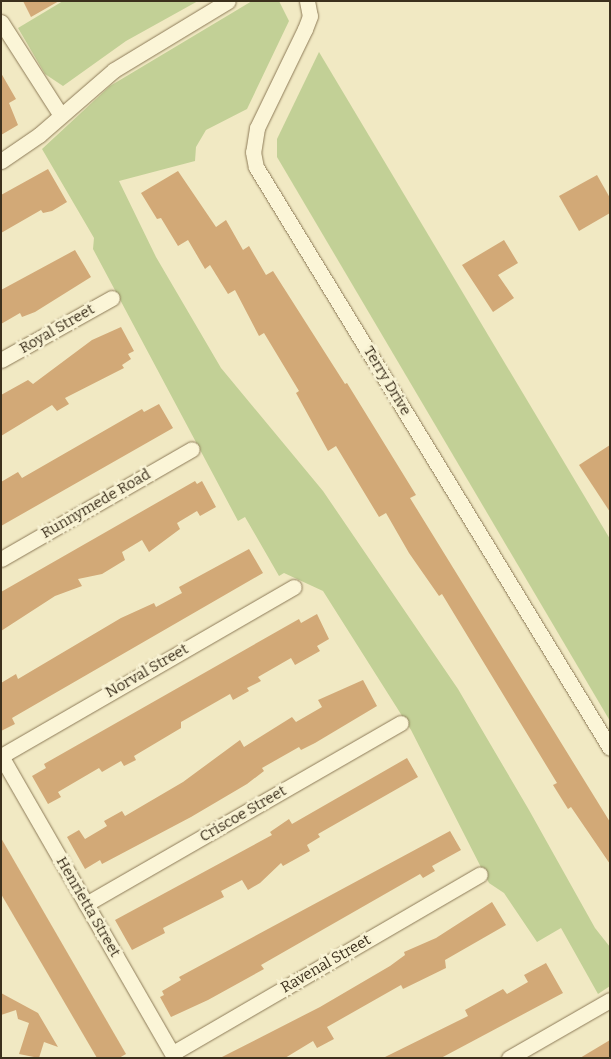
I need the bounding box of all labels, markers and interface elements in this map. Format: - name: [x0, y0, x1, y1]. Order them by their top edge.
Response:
- street label: Royal Street: [16, 300, 98, 358]
- street label: Terry Drive: [359, 343, 415, 419]
- street label: Runnymede Road: [38, 465, 154, 543]
- street label: Norval Street: [102, 640, 192, 702]
- street label: Criscoe Street: [197, 782, 289, 846]
- street label: Henrietta Street: [52, 854, 124, 960]
- street label: Ravenal Street: [278, 931, 374, 997]

